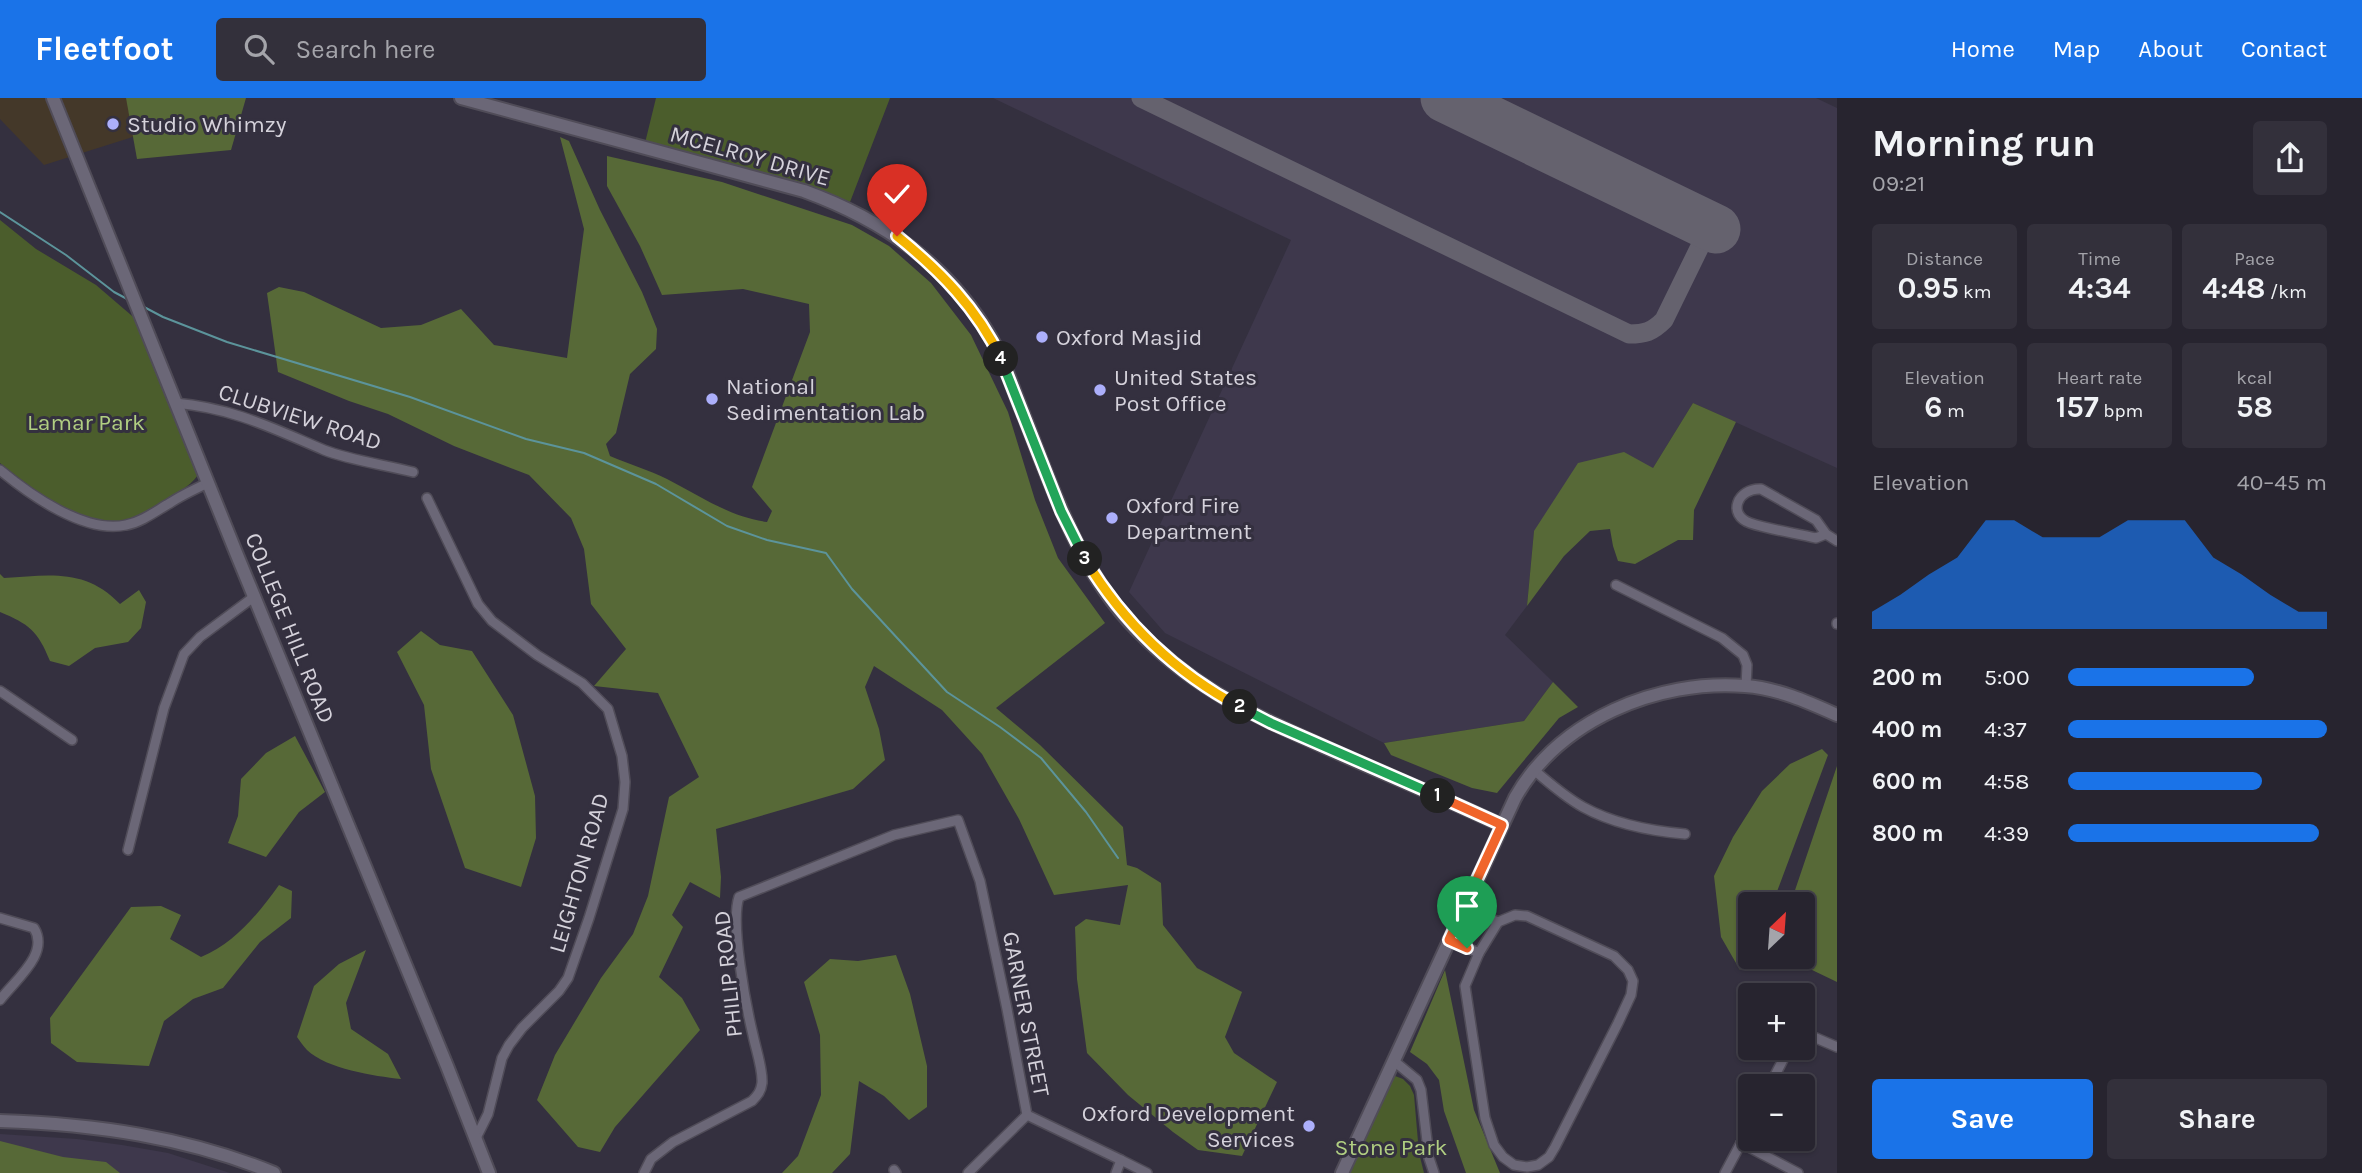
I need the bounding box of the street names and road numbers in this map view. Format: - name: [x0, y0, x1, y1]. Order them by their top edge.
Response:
- street label: MCELROY DRIVE: [667, 120, 833, 192]
- street label: CLUBVIEW ROAD: [215, 378, 385, 456]
- street label: COLLEGE HILL ROAD: [240, 529, 340, 727]
- street label: LEIGHTON ROAD: [543, 790, 615, 956]
- street label: PHILIP ROAD: [708, 909, 748, 1039]
- street label: GARNER STREET: [997, 929, 1055, 1099]

